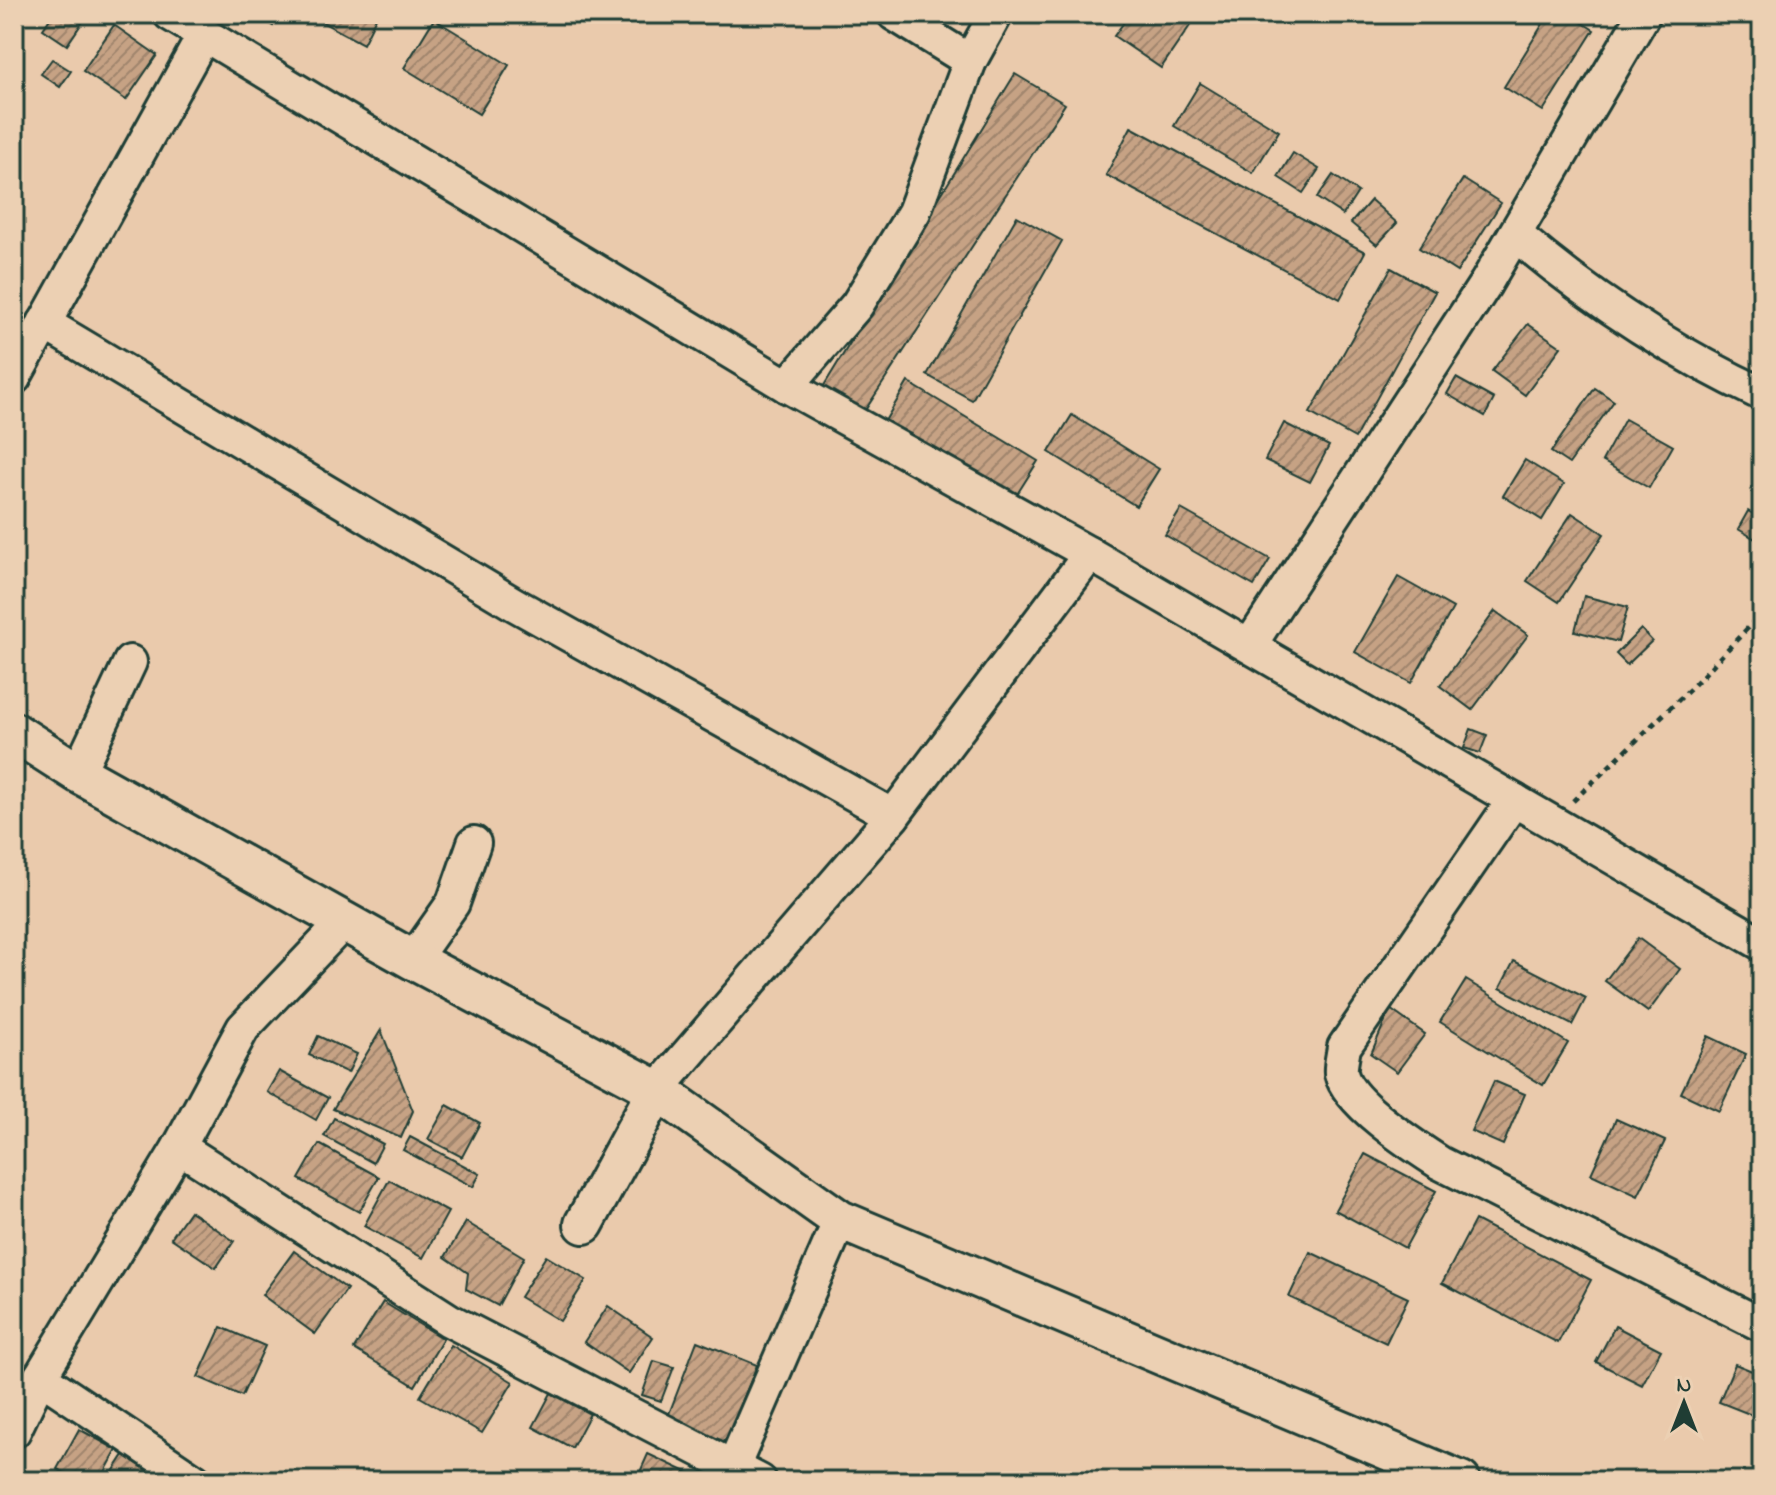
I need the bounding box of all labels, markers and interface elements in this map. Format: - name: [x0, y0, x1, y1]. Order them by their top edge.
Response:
- north arrow: [1644, 1363, 1724, 1443]
- text: N: [1677, 1370, 1691, 1402]

